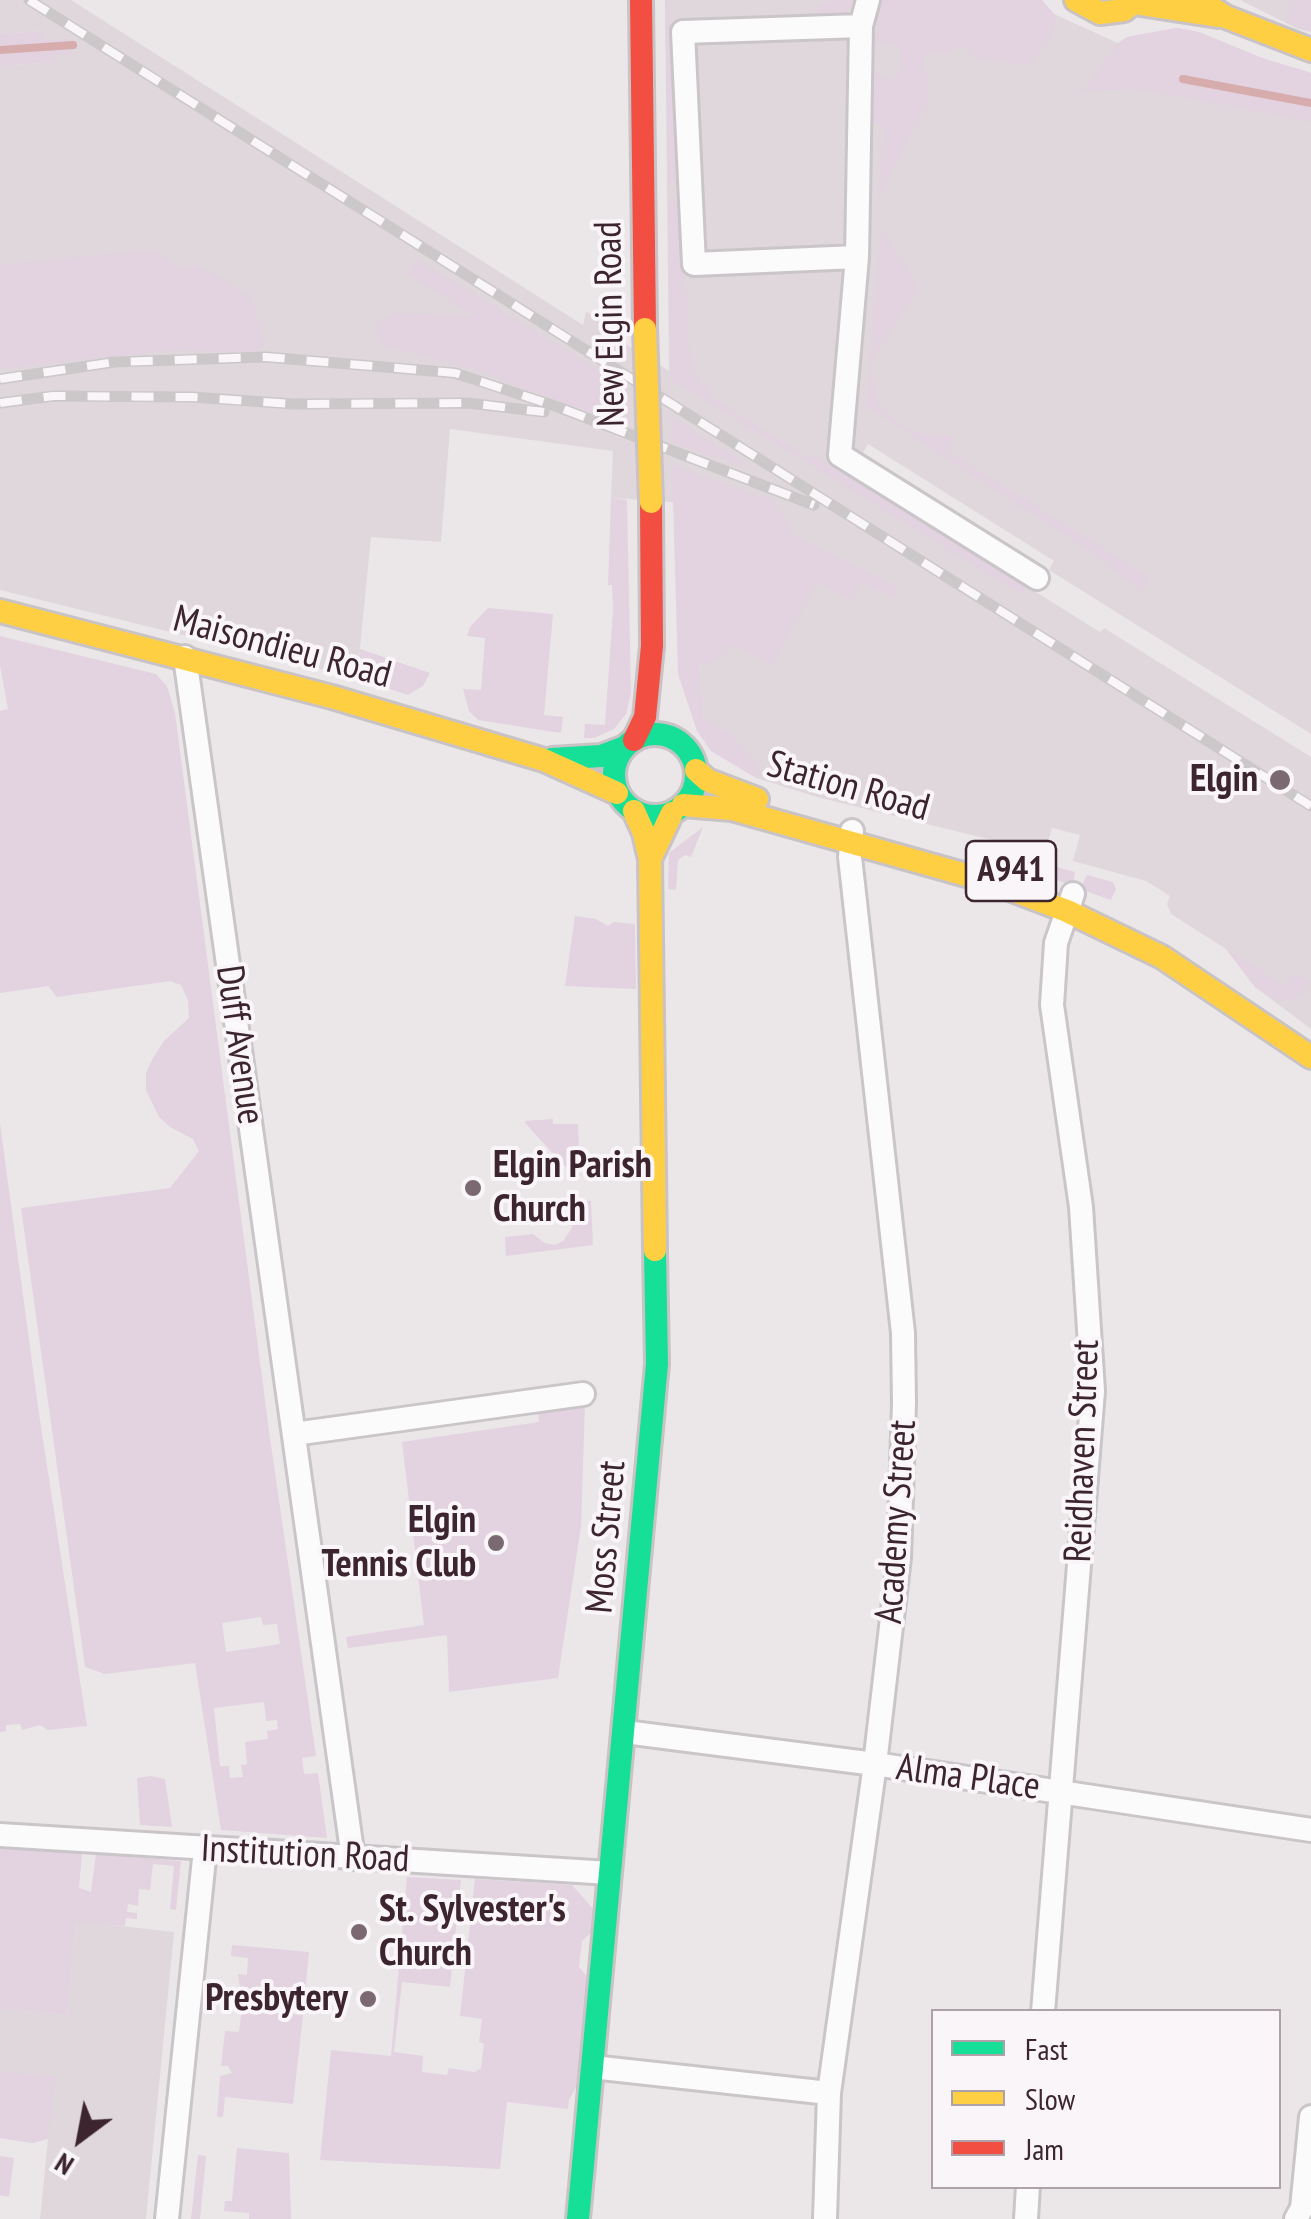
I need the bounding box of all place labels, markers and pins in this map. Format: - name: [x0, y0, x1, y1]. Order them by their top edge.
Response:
- place label: Elgin: [1190, 757, 1258, 803]
- marker: Elgin: [1267, 767, 1293, 793]
- place label: Elgin Parish Church: [493, 1143, 652, 1232]
- marker: Elgin Parish Church: [462, 1177, 484, 1199]
- place label: Elgin Tennis Club: [322, 1498, 476, 1588]
- marker: Elgin Tennis Club: [485, 1532, 507, 1554]
- place label: St. Sylvester's Church: [379, 1887, 566, 1976]
- marker: St. Sylvester's Church: [348, 1921, 370, 1943]
- place label: Presbytery: [205, 1976, 348, 2022]
- marker: Presbytery: [357, 1988, 379, 2010]

